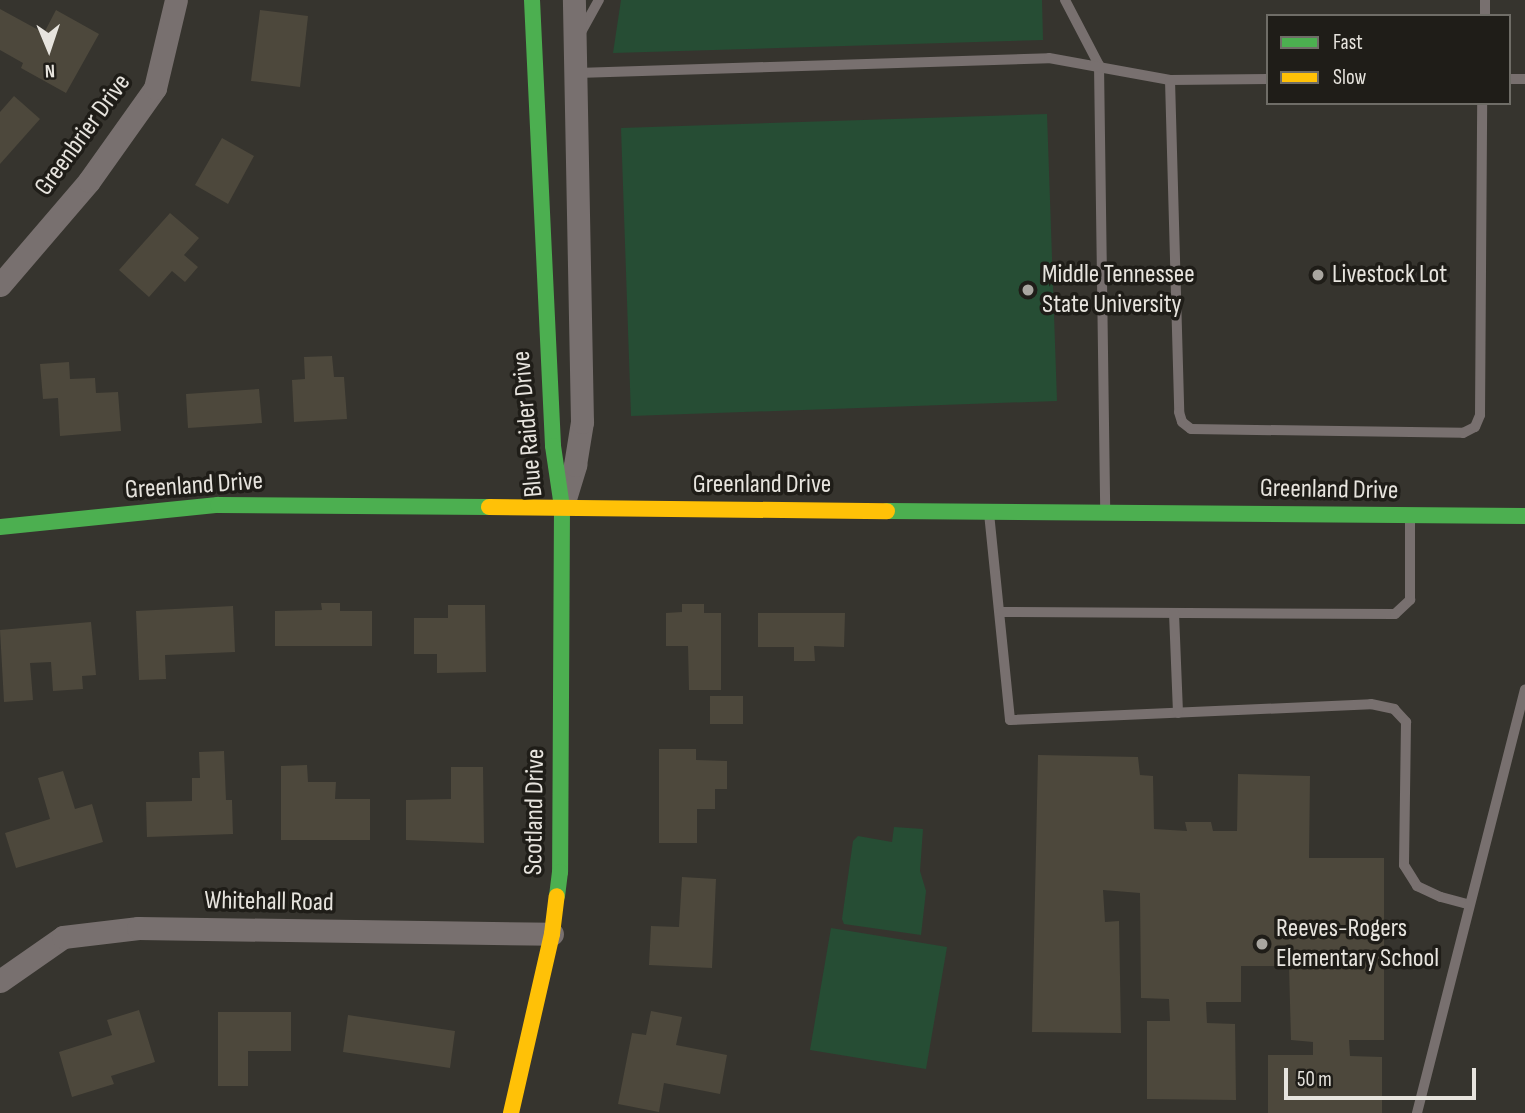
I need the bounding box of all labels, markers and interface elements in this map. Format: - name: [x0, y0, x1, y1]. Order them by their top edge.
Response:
- north arrow: [14, 14, 84, 84]
- legend: [1266, 14, 1511, 105]
- text: Fast: [1333, 30, 1363, 55]
- text: N: [44, 59, 55, 82]
- text: Slow: [1333, 65, 1366, 90]
- street label: Greenbrier Drive: [28, 68, 138, 202]
- place label: Middle Tennessee State University: [1042, 259, 1195, 320]
- place label: Livestock Lot: [1332, 259, 1447, 291]
- marker: Livestock Lot: [1310, 267, 1326, 283]
- marker: Middle Tennessee State University: [1020, 282, 1036, 298]
- street label: Blue Raider Drive: [506, 350, 550, 498]
- street label: Greenland Drive: [124, 466, 264, 506]
- street label: Greenland Drive: [693, 469, 831, 501]
- street label: Greenland Drive: [1260, 473, 1398, 507]
- street label: Scotland Drive: [518, 748, 552, 876]
- street label: Whitehall Road: [204, 885, 334, 919]
- place label: Reeves-Rogers Elementary School: [1276, 913, 1439, 974]
- marker: Reeves-Rogers Elementary School: [1254, 936, 1270, 952]
- scale bar: [1287, 1054, 1480, 1098]
- text: 50 m: [1297, 1067, 1332, 1092]

